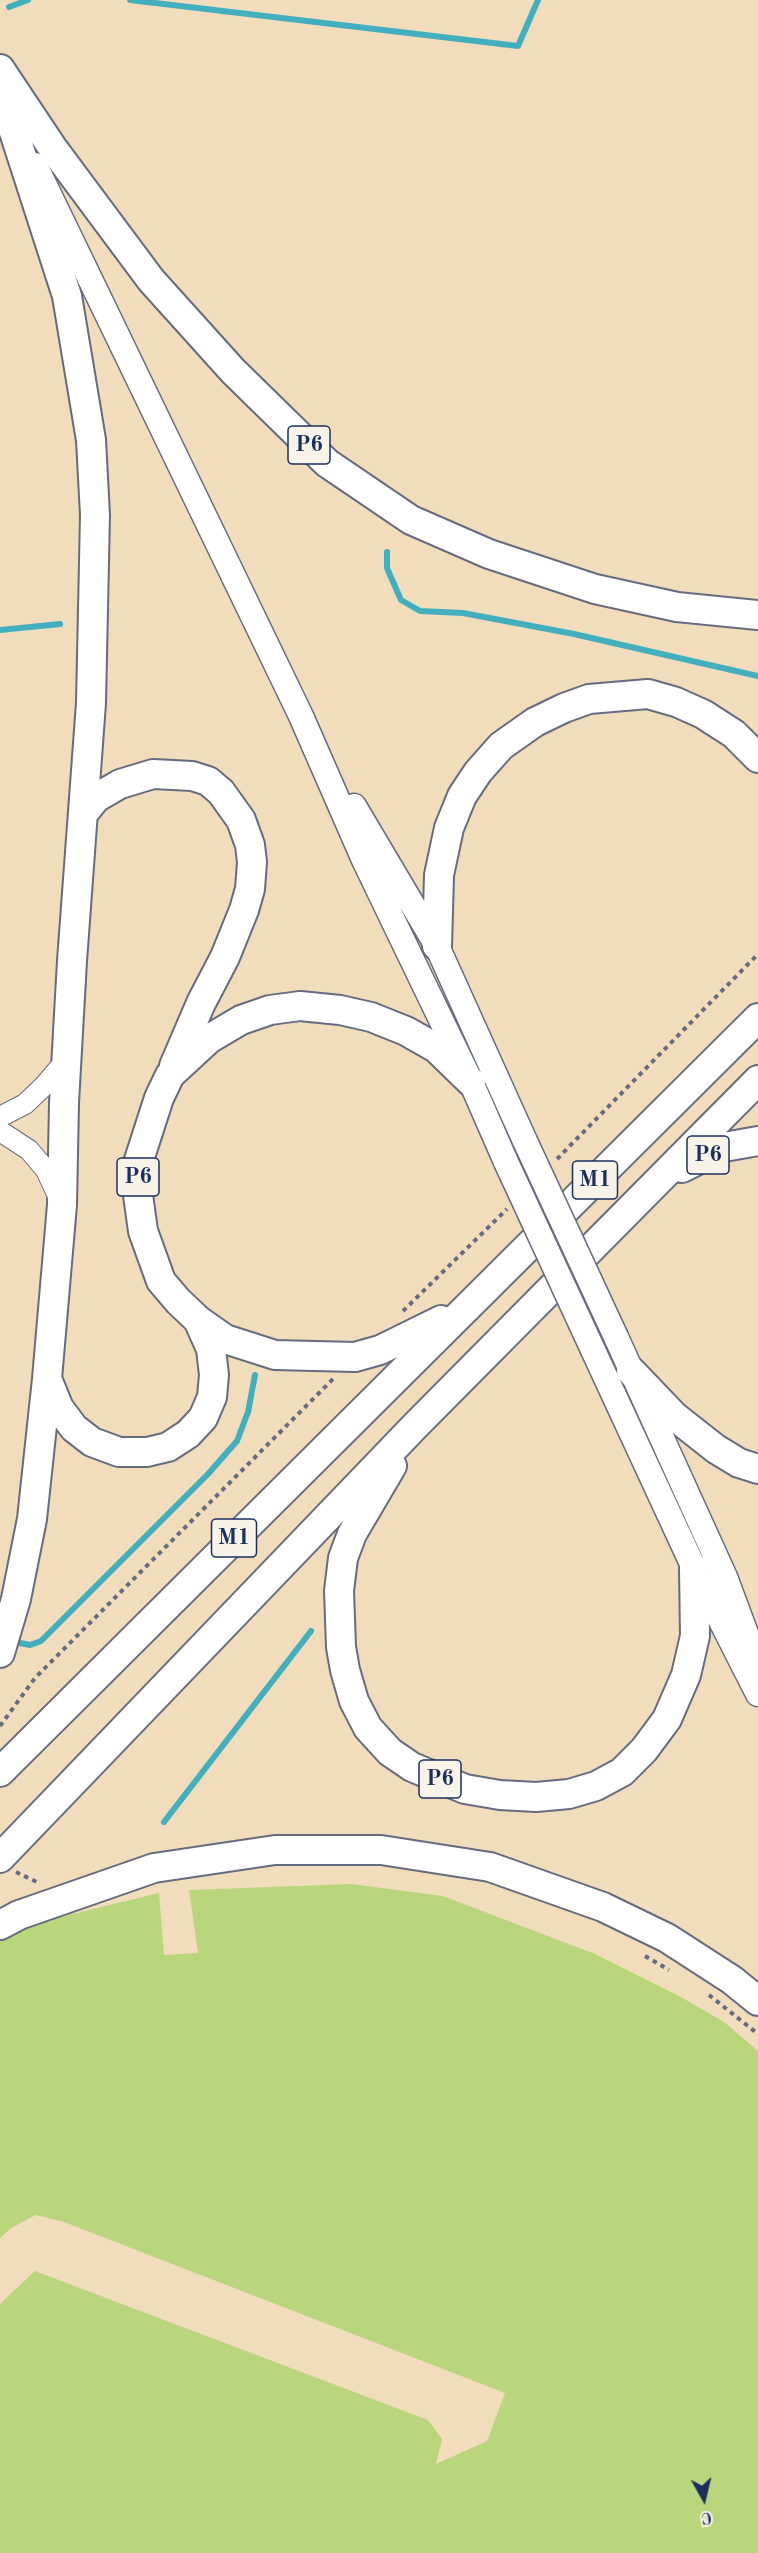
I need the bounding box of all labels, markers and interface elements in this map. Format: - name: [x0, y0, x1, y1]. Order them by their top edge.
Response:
- road number: Р6: [288, 426, 330, 464]
- road number: Р6: [687, 1136, 729, 1174]
- road number: Р6: [117, 1158, 159, 1196]
- road number: М1: [572, 1161, 618, 1199]
- road number: М1: [212, 1519, 256, 1557]
- road number: Р6: [419, 1760, 461, 1798]
- north arrow: [674, 2469, 734, 2529]
- text: С: [700, 2508, 713, 2525]

